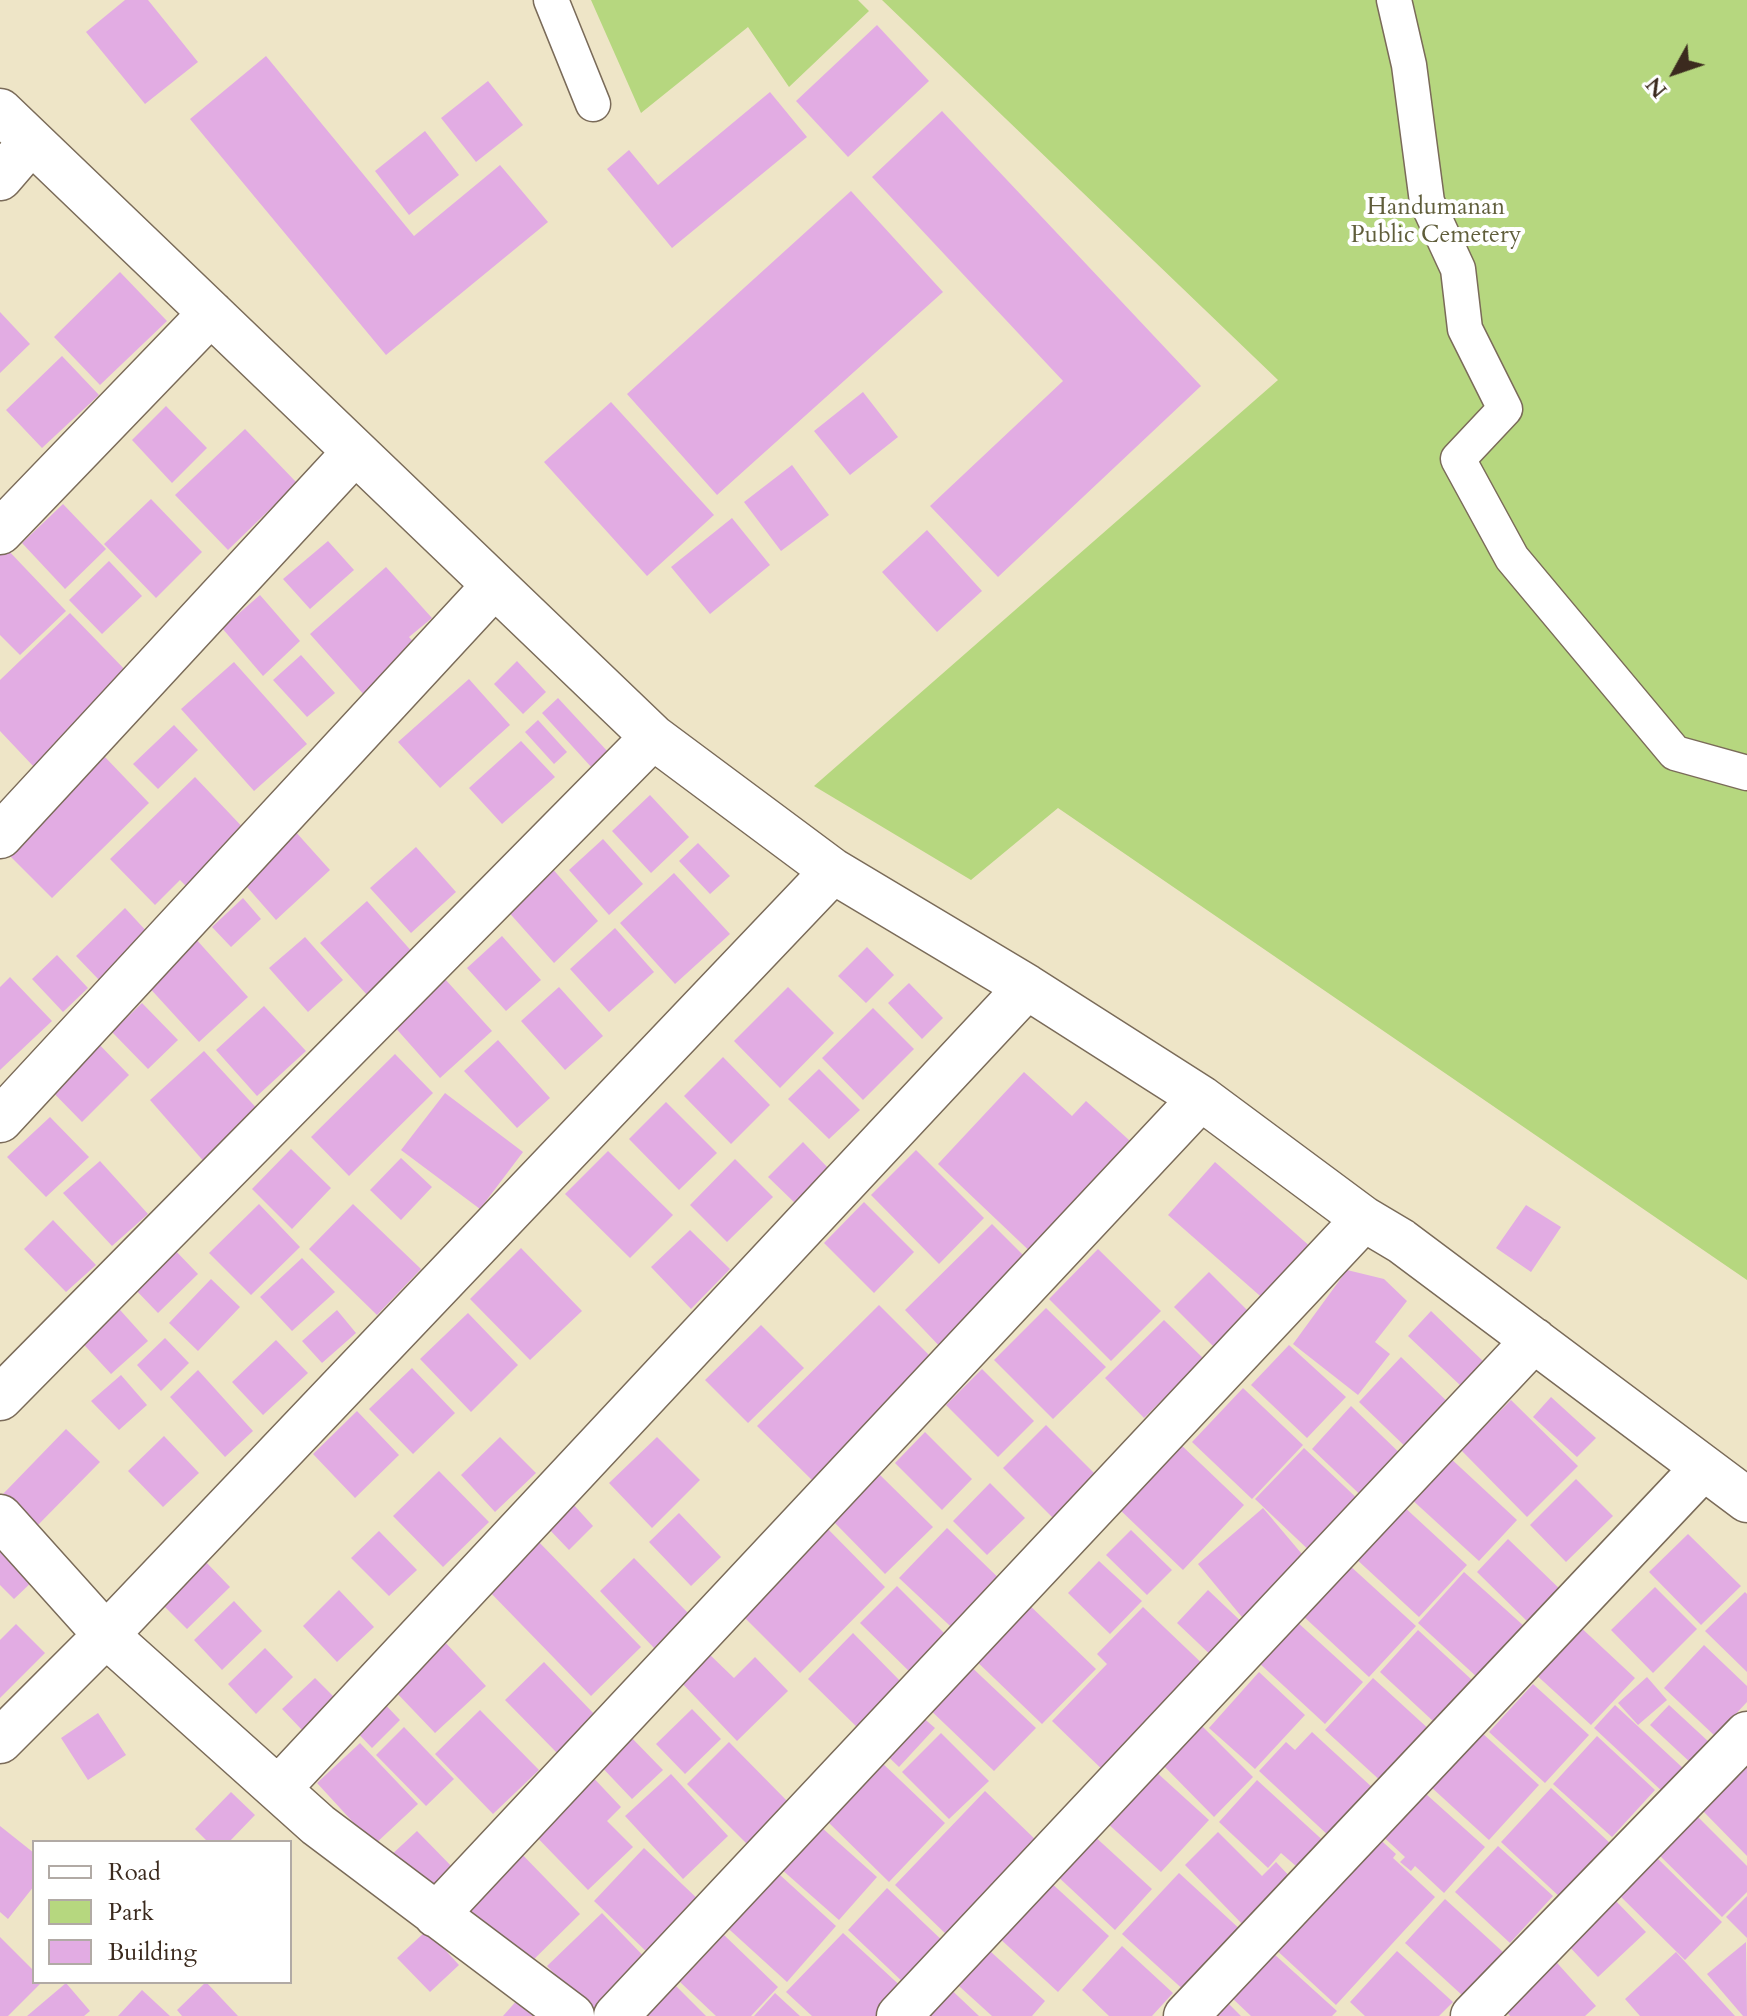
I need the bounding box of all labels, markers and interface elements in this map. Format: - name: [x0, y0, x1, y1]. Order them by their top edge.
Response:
- north arrow: [1635, 32, 1715, 112]
- text: N: [1639, 70, 1674, 104]
- park label: Handumanan Public Cemetery: [1351, 194, 1521, 250]
- legend: [32, 1840, 292, 1984]
- text: Road: [108, 1856, 161, 1889]
- text: Park: [108, 1896, 154, 1929]
- text: Building: [108, 1936, 197, 1969]

